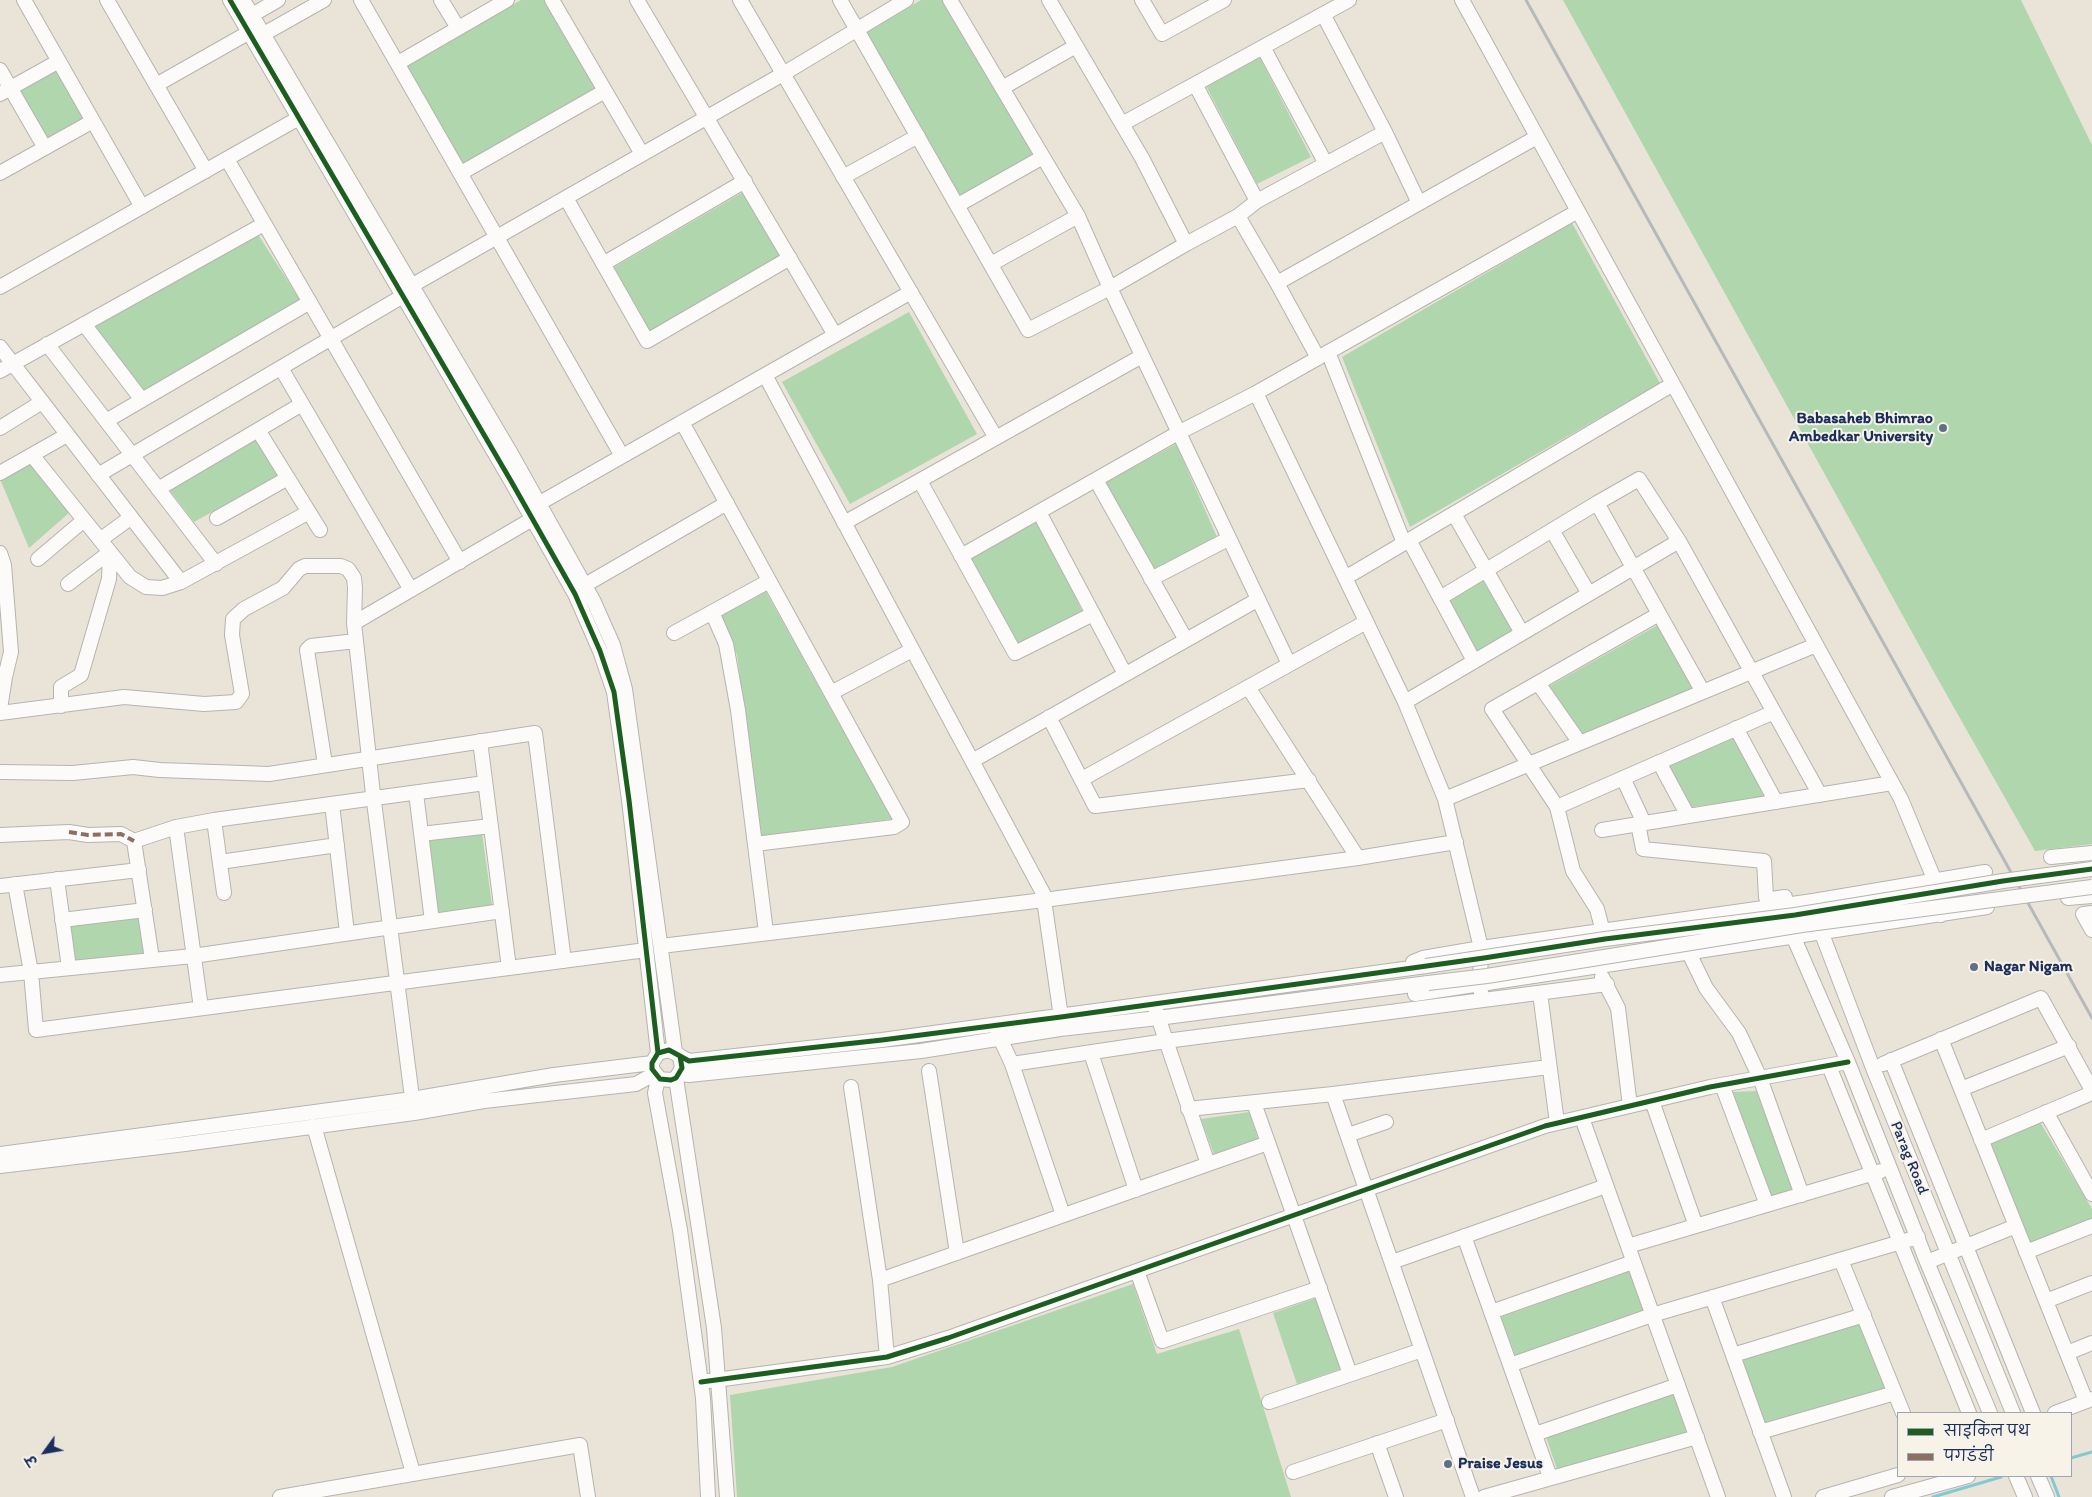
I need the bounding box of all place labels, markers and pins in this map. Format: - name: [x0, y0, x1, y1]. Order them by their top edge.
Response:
- place label: Babasaheb Bhimrao Ambedkar University: [1789, 409, 1933, 447]
- marker: Babasaheb Bhimrao Ambedkar University: [1937, 422, 1949, 434]
- place label: Nagar Nigam: [1984, 957, 2073, 977]
- marker: Nagar Nigam: [1968, 961, 1980, 973]
- place label: Praise Jesus: [1458, 1454, 1543, 1474]
- marker: Praise Jesus: [1442, 1458, 1454, 1470]

